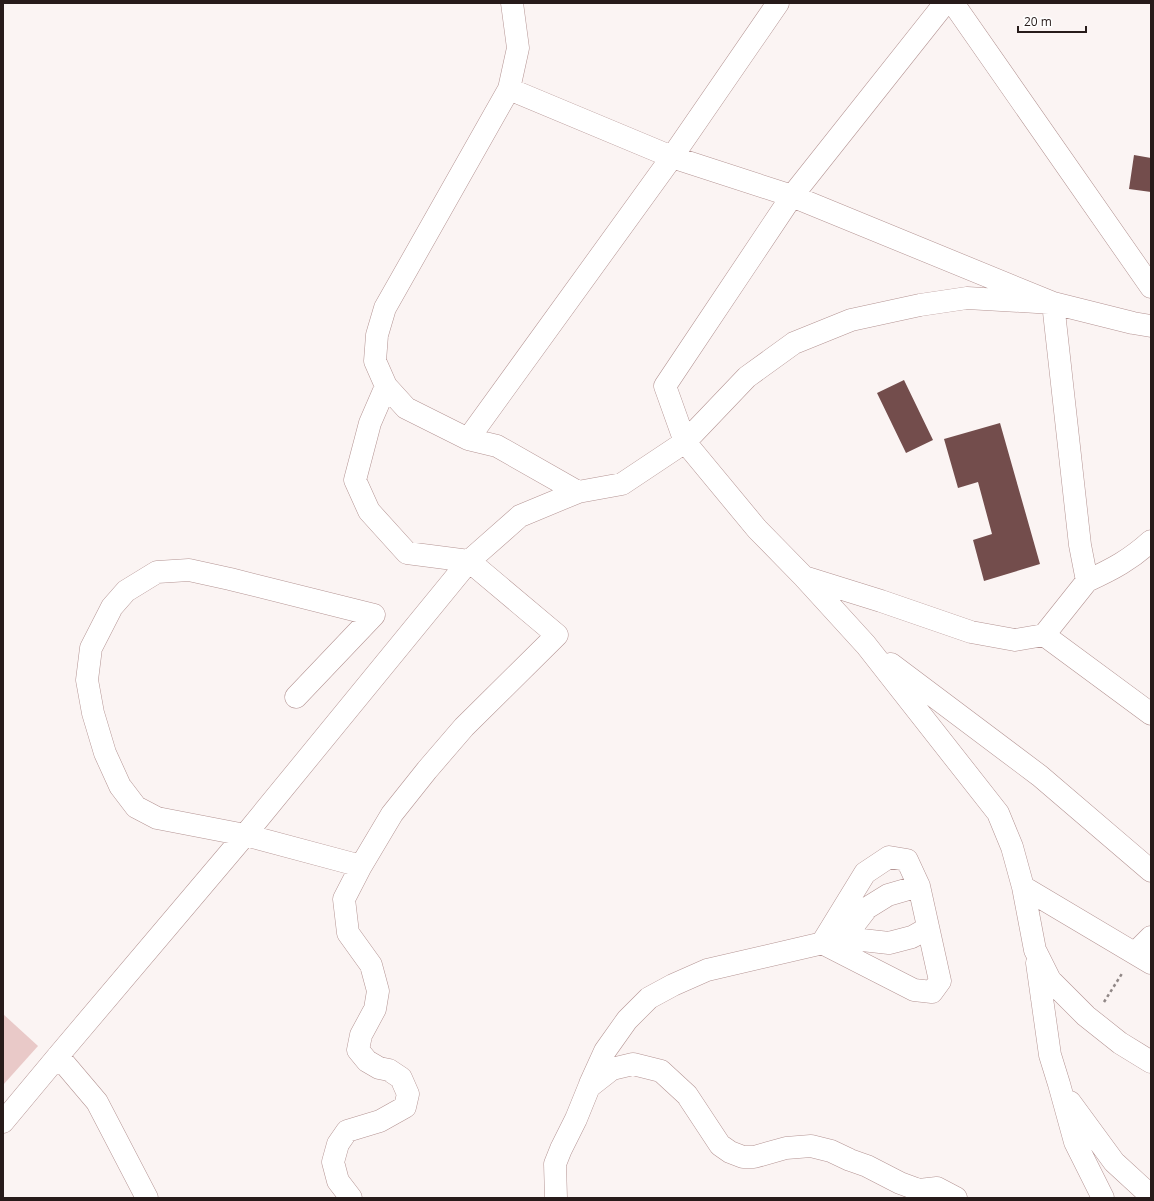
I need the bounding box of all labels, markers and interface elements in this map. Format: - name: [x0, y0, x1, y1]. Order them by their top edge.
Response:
- scale bar: [1018, 8, 1086, 34]
- text: 20 m: [1024, 13, 1052, 30]

